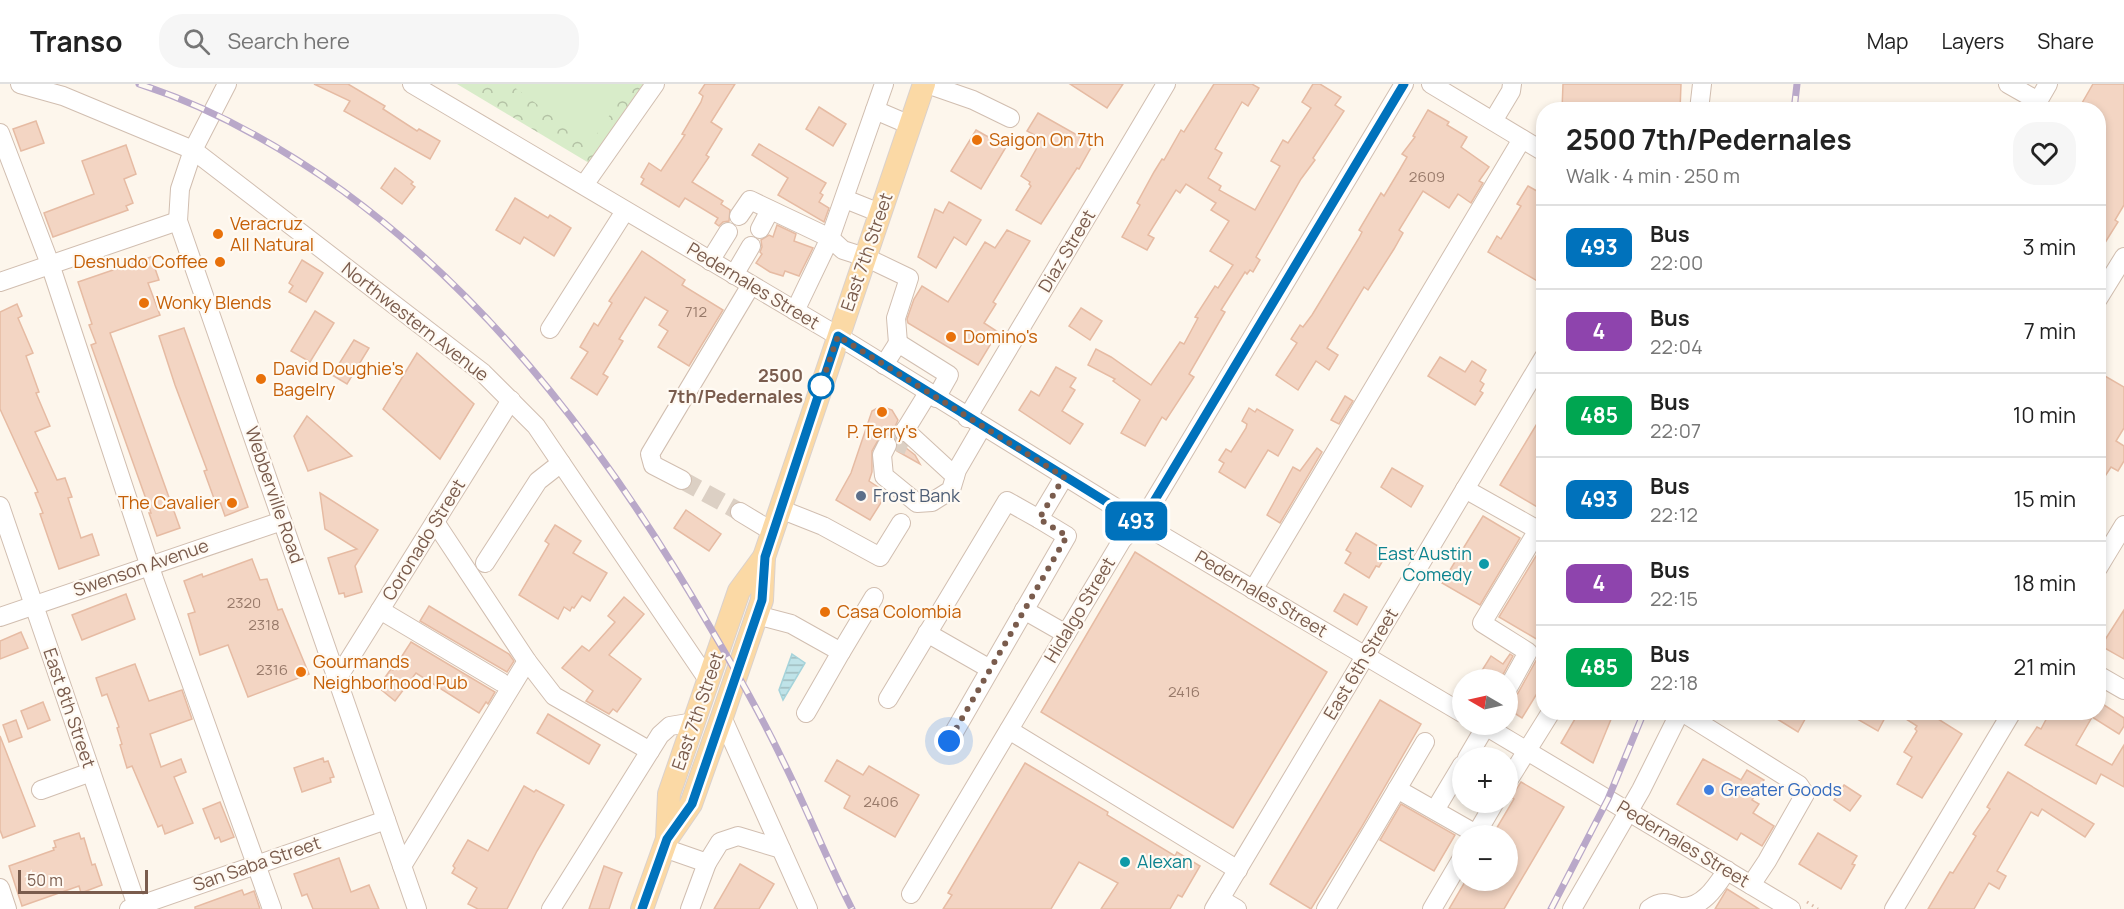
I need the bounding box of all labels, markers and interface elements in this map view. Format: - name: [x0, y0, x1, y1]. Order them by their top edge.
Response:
- search box: [159, 14, 579, 68]
- text: Transo: [30, 22, 123, 60]
- icon: search: [180, 25, 213, 58]
- text: Search here: [228, 26, 350, 56]
- text: Map: [1867, 27, 1908, 55]
- text: Layers: [1941, 27, 2004, 55]
- text: Share: [2037, 27, 2094, 55]
- text: 2500 7th/Pedernales: [1566, 120, 1852, 158]
- button: heart: [2013, 122, 2076, 185]
- place label: Saigon On 7th: [989, 127, 1104, 151]
- marker: Saigon On 7th: [970, 133, 984, 147]
- text: Walk · 4 min · 250 m: [1566, 162, 1740, 189]
- house number: 2609: [1409, 166, 1445, 187]
- street label: East 7th Street: [835, 189, 898, 314]
- street label: Diaz Street: [1032, 205, 1100, 296]
- place label: Veracruz All Natural: [230, 211, 314, 256]
- text: Bus: [1650, 219, 1690, 249]
- marker: Veracruz All Natural: [211, 227, 225, 241]
- text: 3 min: [2023, 232, 2076, 262]
- text: 493: [1580, 233, 1618, 261]
- street label: Pedernales Street: [683, 236, 824, 334]
- place label: Desnudo Coffee: [74, 249, 208, 273]
- text: 22:00: [1650, 249, 1703, 276]
- marker: Desnudo Coffee: [213, 255, 227, 269]
- street label: Northwestern Avenue: [337, 256, 494, 386]
- place label: Wonky Blends: [156, 290, 271, 314]
- marker: Wonky Blends: [137, 296, 151, 310]
- house number: 712: [685, 301, 707, 322]
- text: Bus: [1650, 303, 1690, 333]
- text: 7 min: [2024, 316, 2076, 346]
- text: 4: [1593, 317, 1605, 345]
- place label: Domino's: [963, 324, 1038, 348]
- marker: Domino's: [944, 330, 958, 344]
- text: 22:04: [1650, 333, 1703, 360]
- place label: David Doughie's Bagelry: [273, 356, 404, 401]
- place label: 2500 7th/Pedernales: [668, 363, 803, 408]
- marker: David Doughie's Bagelry: [254, 372, 268, 386]
- marker: 2500 7th/Pedernales: [808, 373, 834, 399]
- text: Bus: [1650, 387, 1690, 417]
- text: 10 min: [2013, 400, 2076, 430]
- text: 485: [1580, 401, 1618, 429]
- marker: P. Terry's: [875, 405, 889, 419]
- text: 22:07: [1650, 417, 1701, 444]
- place label: P. Terry's: [847, 419, 917, 443]
- street label: Webberville Road: [240, 423, 310, 566]
- text: Bus: [1650, 471, 1690, 501]
- street label: Coronado Street: [376, 474, 470, 605]
- place label: Frost Bank: [873, 483, 961, 507]
- text: 15 min: [2013, 484, 2076, 514]
- text: 493: [1580, 485, 1618, 513]
- marker: Frost Bank: [854, 489, 868, 503]
- place label: The Cavalier: [118, 490, 221, 514]
- marker: The Cavalier: [225, 496, 239, 510]
- text: 22:12: [1650, 501, 1698, 528]
- line badge: 493: [1102, 502, 1170, 540]
- text: 493: [1117, 507, 1155, 535]
- street label: Swenson Avenue: [70, 533, 211, 601]
- place label: East Austin Comedy: [1378, 541, 1472, 586]
- street label: Pedernales Street: [1191, 544, 1332, 642]
- street label: Hidalgo Street: [1038, 552, 1120, 667]
- text: Bus: [1650, 555, 1690, 585]
- marker: East Austin Comedy: [1477, 557, 1491, 571]
- text: 18 min: [2013, 568, 2076, 598]
- text: 4: [1593, 569, 1605, 597]
- text: 22:15: [1650, 585, 1698, 612]
- house number: 2320: [227, 592, 261, 613]
- place label: Casa Colombia: [837, 599, 961, 623]
- street label: East 6th Street: [1317, 603, 1403, 724]
- marker: Casa Colombia: [818, 605, 832, 619]
- house number: 2318: [248, 614, 280, 635]
- text: Bus: [1650, 639, 1690, 669]
- street label: East 8th Street: [38, 645, 102, 771]
- street label: East 7th Street: [666, 648, 729, 773]
- place label: Gourmands Neighborhood Pub: [313, 649, 468, 694]
- text: 21 min: [2014, 652, 2076, 682]
- text: 485: [1580, 653, 1618, 681]
- house number: 2316: [256, 659, 288, 680]
- marker: Gourmands Neighborhood Pub: [294, 665, 308, 679]
- north arrow: [1452, 669, 1518, 735]
- map controls: [1452, 669, 1518, 891]
- text: 22:18: [1650, 669, 1698, 696]
- house number: 2416: [1168, 681, 1200, 702]
- your location: [934, 726, 964, 756]
- button: +: [1452, 747, 1518, 813]
- place label: Greater Goods: [1721, 777, 1842, 801]
- marker: Greater Goods: [1702, 783, 1716, 797]
- house number: 2406: [863, 791, 899, 812]
- street label: Pedernales Street: [1613, 794, 1754, 892]
- button: −: [1452, 825, 1518, 891]
- street label: San Saba Street: [190, 830, 324, 896]
- place label: Alexan: [1137, 849, 1193, 873]
- marker: Alexan: [1118, 855, 1132, 869]
- scale bar: [18, 867, 148, 894]
- text: 50 m: [27, 869, 63, 891]

